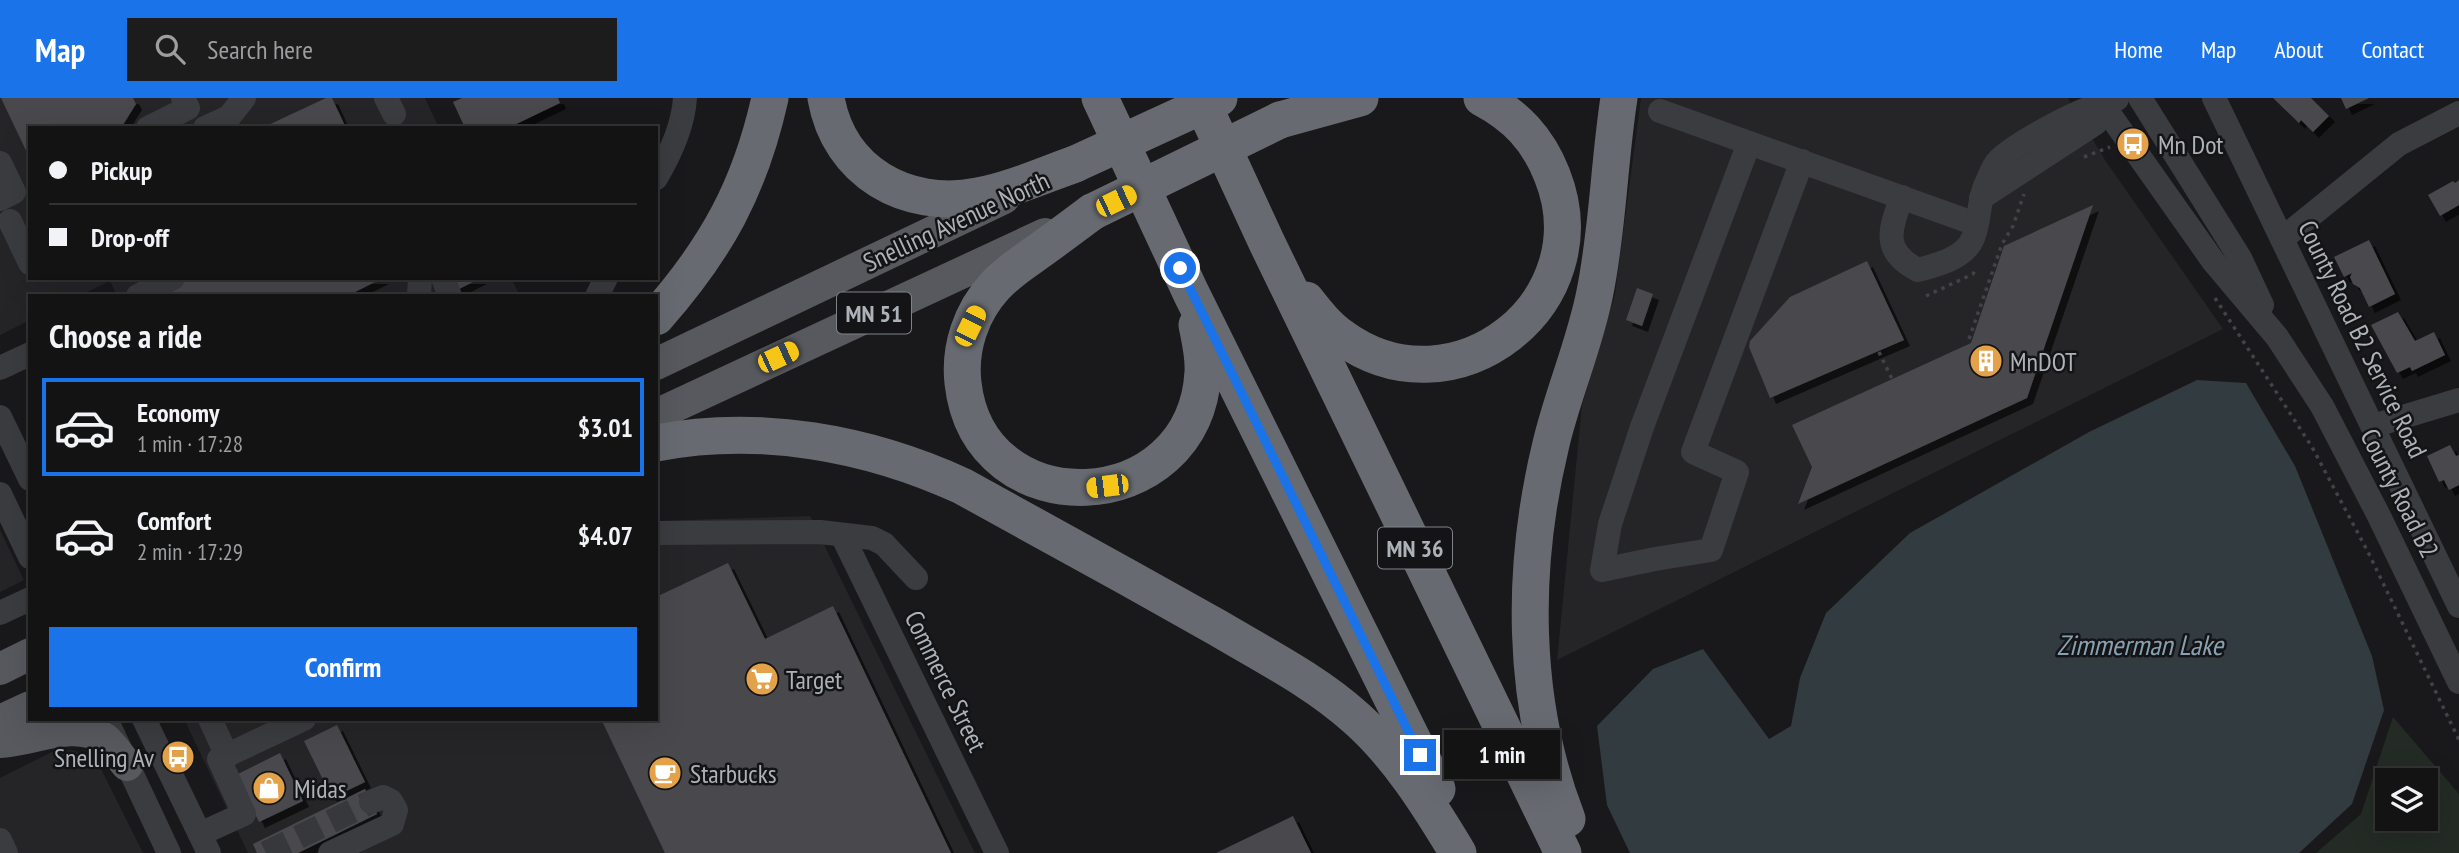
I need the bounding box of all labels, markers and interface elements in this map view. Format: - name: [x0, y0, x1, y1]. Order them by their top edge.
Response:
- search box: [127, 18, 617, 81]
- text: Map: [35, 28, 85, 71]
- icon: search: [151, 30, 189, 68]
- text: Search here: [207, 33, 313, 66]
- text: Home: [2114, 34, 2163, 65]
- text: Map: [2201, 34, 2236, 65]
- text: About: [2274, 34, 2323, 65]
- text: Contact: [2361, 34, 2424, 65]
- bus stop icon: Mn Dot: [2114, 125, 2152, 163]
- place label: Mn Dot: [2158, 128, 2224, 161]
- text: Pickup: [91, 154, 152, 187]
- street label: Snelling Avenue North: [858, 164, 1054, 278]
- car: [1093, 182, 1140, 220]
- street label: County Road B2 Service Road: [2291, 215, 2435, 463]
- text: Drop-off: [91, 221, 169, 254]
- route start: [1164, 252, 1196, 284]
- road number: MN 51: [837, 293, 911, 334]
- car: [952, 303, 989, 349]
- text: Choose a ride: [49, 315, 202, 357]
- car: [755, 339, 802, 375]
- building icon: MnDOT: [1967, 342, 2005, 380]
- place label: MnDOT: [2010, 345, 2077, 378]
- icon: car: [53, 396, 116, 459]
- text: Economy: [137, 396, 219, 429]
- text: $3.01: [578, 411, 633, 444]
- street label: County Road B2: [2353, 423, 2447, 563]
- text: 1 min · 17:28: [137, 429, 243, 458]
- car: [1085, 473, 1130, 499]
- icon: car: [53, 504, 116, 567]
- text: Comfort: [137, 504, 211, 537]
- text: $4.07: [578, 519, 633, 552]
- road number: MN 36: [1378, 528, 1452, 569]
- text: 2 min · 17:29: [137, 537, 243, 566]
- street label: Commerce Street: [898, 605, 994, 757]
- water label: Zimmerman Lake: [2057, 626, 2226, 663]
- button: Confirm: [49, 627, 637, 707]
- supermarket icon: Target: [743, 660, 781, 698]
- place label: Target: [786, 663, 842, 696]
- callout: 1 min: [1444, 730, 1560, 780]
- bus stop icon: Snelling Av: [159, 738, 197, 776]
- route end: [1404, 739, 1436, 771]
- text: 1 min: [1479, 740, 1525, 769]
- place label: Snelling Av: [54, 741, 154, 774]
- cafe icon: Starbucks: [646, 754, 684, 792]
- place label: Starbucks: [690, 757, 777, 790]
- map controls: [2375, 768, 2438, 831]
- button: layers: [2375, 768, 2438, 831]
- shop icon: Midas: [250, 769, 288, 807]
- place label: Midas: [294, 772, 347, 805]

